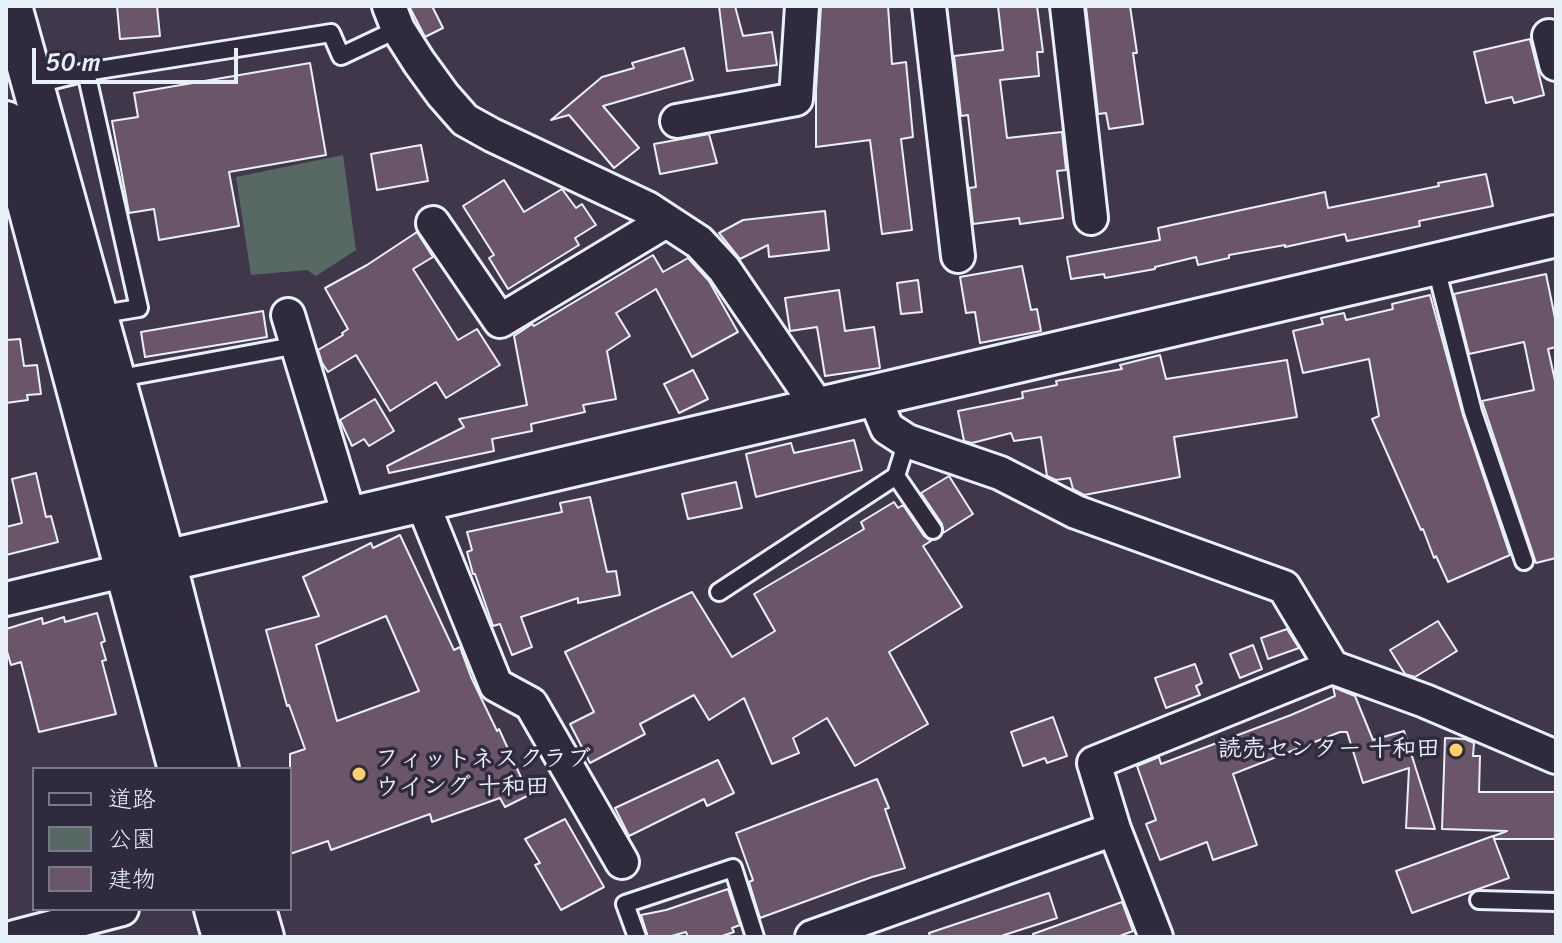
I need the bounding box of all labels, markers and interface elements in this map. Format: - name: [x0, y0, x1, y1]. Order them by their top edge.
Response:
- scale bar: [36, 32, 242, 82]
- text: 50 m: [46, 41, 101, 83]
- place label: 読売センター 十和田: [1218, 736, 1440, 764]
- marker: 読売センター 十和田: [1447, 741, 1465, 759]
- place label: フィットネスクラブ ウイング 十和田: [375, 746, 591, 802]
- marker: フィットネスクラブ ウイング 十和田: [350, 765, 368, 783]
- legend: [32, 767, 292, 911]
- text: 道路: [108, 778, 156, 820]
- text: 公園: [108, 818, 156, 860]
- text: 建物: [108, 858, 156, 900]

